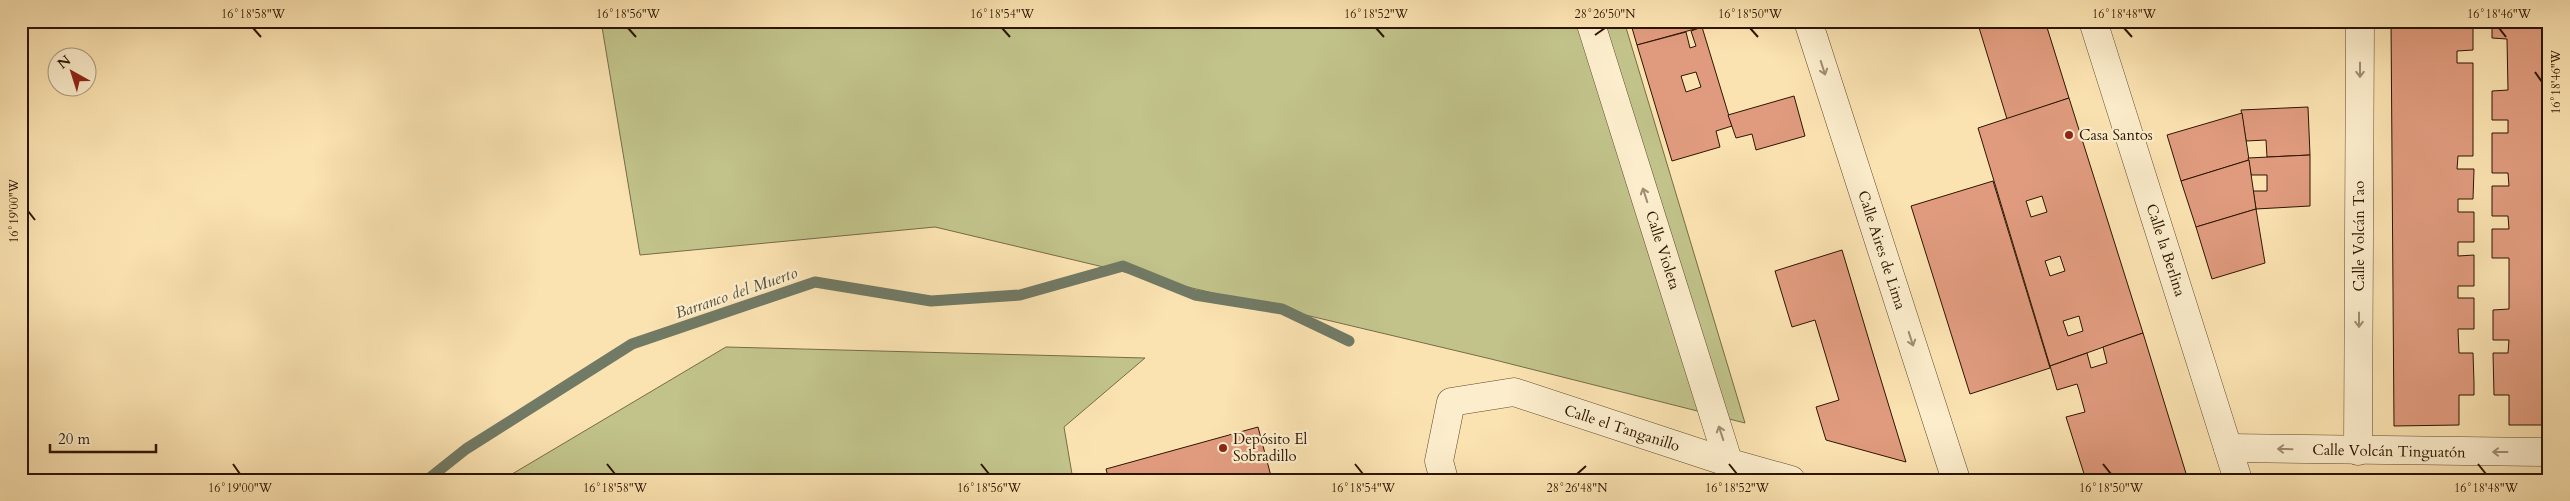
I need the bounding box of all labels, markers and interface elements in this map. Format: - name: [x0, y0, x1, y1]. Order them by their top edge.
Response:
- text: 16°18'58"W: [221, 6, 286, 22]
- text: 16°18'56"W: [596, 6, 661, 22]
- text: 16°18'54"W: [970, 6, 1035, 22]
- text: 16°18'52"W: [1344, 6, 1409, 22]
- text: 28°26'50"N: [1575, 6, 1636, 22]
- text: 16°18'50"W: [1718, 6, 1783, 22]
- text: 16°18'48"W: [2092, 6, 2157, 22]
- text: 16°18'46"W: [2467, 6, 2532, 22]
- north arrow: [48, 48, 98, 98]
- text: 16°18'46"W: [2548, 49, 2564, 114]
- text: N: [53, 51, 75, 73]
- one-way arrow: [1818, 59, 1828, 75]
- one-way arrow: [2355, 62, 2364, 78]
- place label: Casa Santos: [2079, 125, 2153, 145]
- marker: Casa Santos: [2063, 129, 2075, 141]
- text: 16°19'00"W: [6, 178, 22, 243]
- street label: Calle Volcán Tao: [2349, 181, 2369, 291]
- one-way arrow: [1640, 187, 1650, 203]
- street label: Calle Aires de Lima: [1853, 188, 1911, 313]
- street label: Calle la Berlina: [2142, 201, 2191, 299]
- street label: Calle Violeta: [1641, 208, 1685, 292]
- water label: Barranco del Muerto: [672, 262, 801, 324]
- one-way arrow: [2354, 312, 2364, 328]
- one-way arrow: [1906, 330, 1916, 346]
- street label: Calle el Tanganillo: [1562, 400, 1682, 456]
- scale bar: [50, 421, 156, 453]
- one-way arrow: [1715, 425, 1725, 441]
- text: 20 m: [58, 429, 90, 449]
- place label: Depósito El Sobradillo: [1233, 429, 1307, 466]
- street label: Calle Volcán Tinguatón: [2312, 440, 2466, 462]
- marker: Depósito El Sobradillo: [1217, 442, 1229, 454]
- one-way arrow: [2277, 445, 2293, 454]
- one-way arrow: [2492, 447, 2508, 457]
- text: 16°19'00"W: [208, 480, 273, 496]
- text: 16°18'58"W: [583, 480, 648, 496]
- text: 16°18'56"W: [957, 480, 1022, 496]
- text: 16°18'54"W: [1331, 480, 1396, 496]
- text: 28°26'48"N: [1547, 480, 1608, 496]
- text: 16°18'52"W: [1705, 480, 1770, 496]
- text: 16°18'50"W: [2079, 480, 2144, 496]
- text: 16°18'48"W: [2454, 480, 2519, 496]

